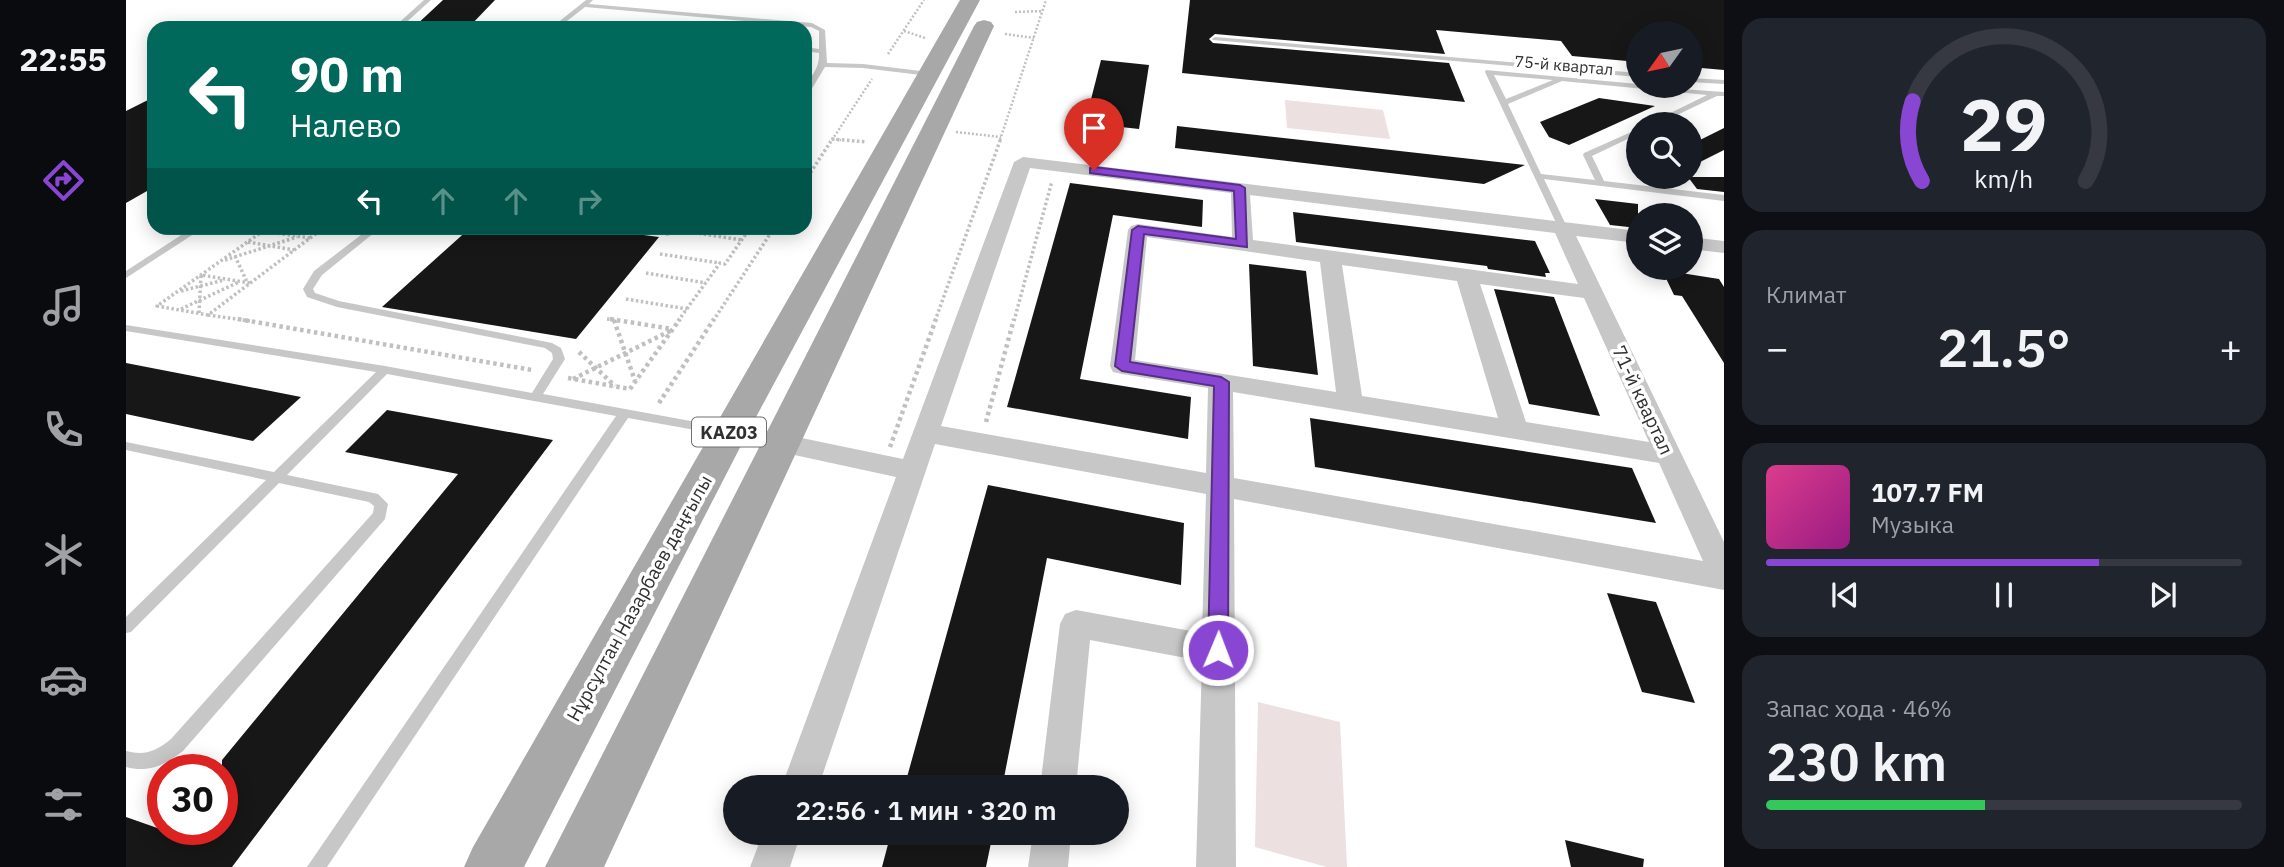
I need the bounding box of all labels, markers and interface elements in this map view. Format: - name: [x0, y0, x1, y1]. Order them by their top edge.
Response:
- north arrow: [1626, 21, 1703, 98]
- map controls: [1626, 21, 1703, 280]
- text: 22:55: [19, 38, 107, 80]
- text: 90 m: [290, 42, 404, 105]
- icon: left: [175, 49, 266, 140]
- street label: 75-й квартал: [1514, 51, 1614, 79]
- text: 29: [1960, 77, 2048, 172]
- pin: [1064, 98, 1124, 170]
- text: Налево: [290, 104, 401, 146]
- icon: arrive: [1075, 109, 1113, 147]
- button: search: [1626, 112, 1703, 189]
- icon: directions: [39, 156, 88, 205]
- text: km/h: [1975, 162, 2033, 195]
- icon: left: [351, 182, 389, 220]
- icon: ahead: [424, 182, 462, 220]
- icon: ahead: [497, 182, 535, 220]
- icon: right: [570, 182, 608, 220]
- button: layers: [1626, 203, 1703, 280]
- text: Климат: [1766, 279, 1847, 309]
- icon: music: [39, 281, 88, 330]
- text: 21.5°: [1937, 314, 2071, 381]
- text: −: [1766, 323, 1789, 372]
- text: +: [2219, 323, 2242, 372]
- street label: 71-й квартал: [1607, 342, 1679, 458]
- icon: phone: [39, 405, 88, 454]
- road number: KАZ03: [692, 418, 766, 446]
- street label: Нұрсұлтан Назарбаев даңғылы: [561, 470, 717, 726]
- text: 107.7 FM: [1871, 475, 1984, 509]
- text: Музыка: [1871, 509, 1954, 539]
- icon: climate: [39, 530, 88, 579]
- icon: previous: [1826, 576, 1864, 614]
- icon: pause: [1985, 576, 2023, 614]
- icon: next: [2144, 576, 2182, 614]
- position arrow: [1181, 613, 1255, 687]
- icon: car: [39, 655, 88, 704]
- text: Запас хода · 46%: [1766, 693, 1952, 723]
- text: 230 km: [1766, 728, 1947, 795]
- speed limit sign: 30: [147, 754, 238, 845]
- icon: filters: [39, 780, 88, 829]
- text: 22:56 · 1 мин · 320 m: [795, 793, 1057, 827]

